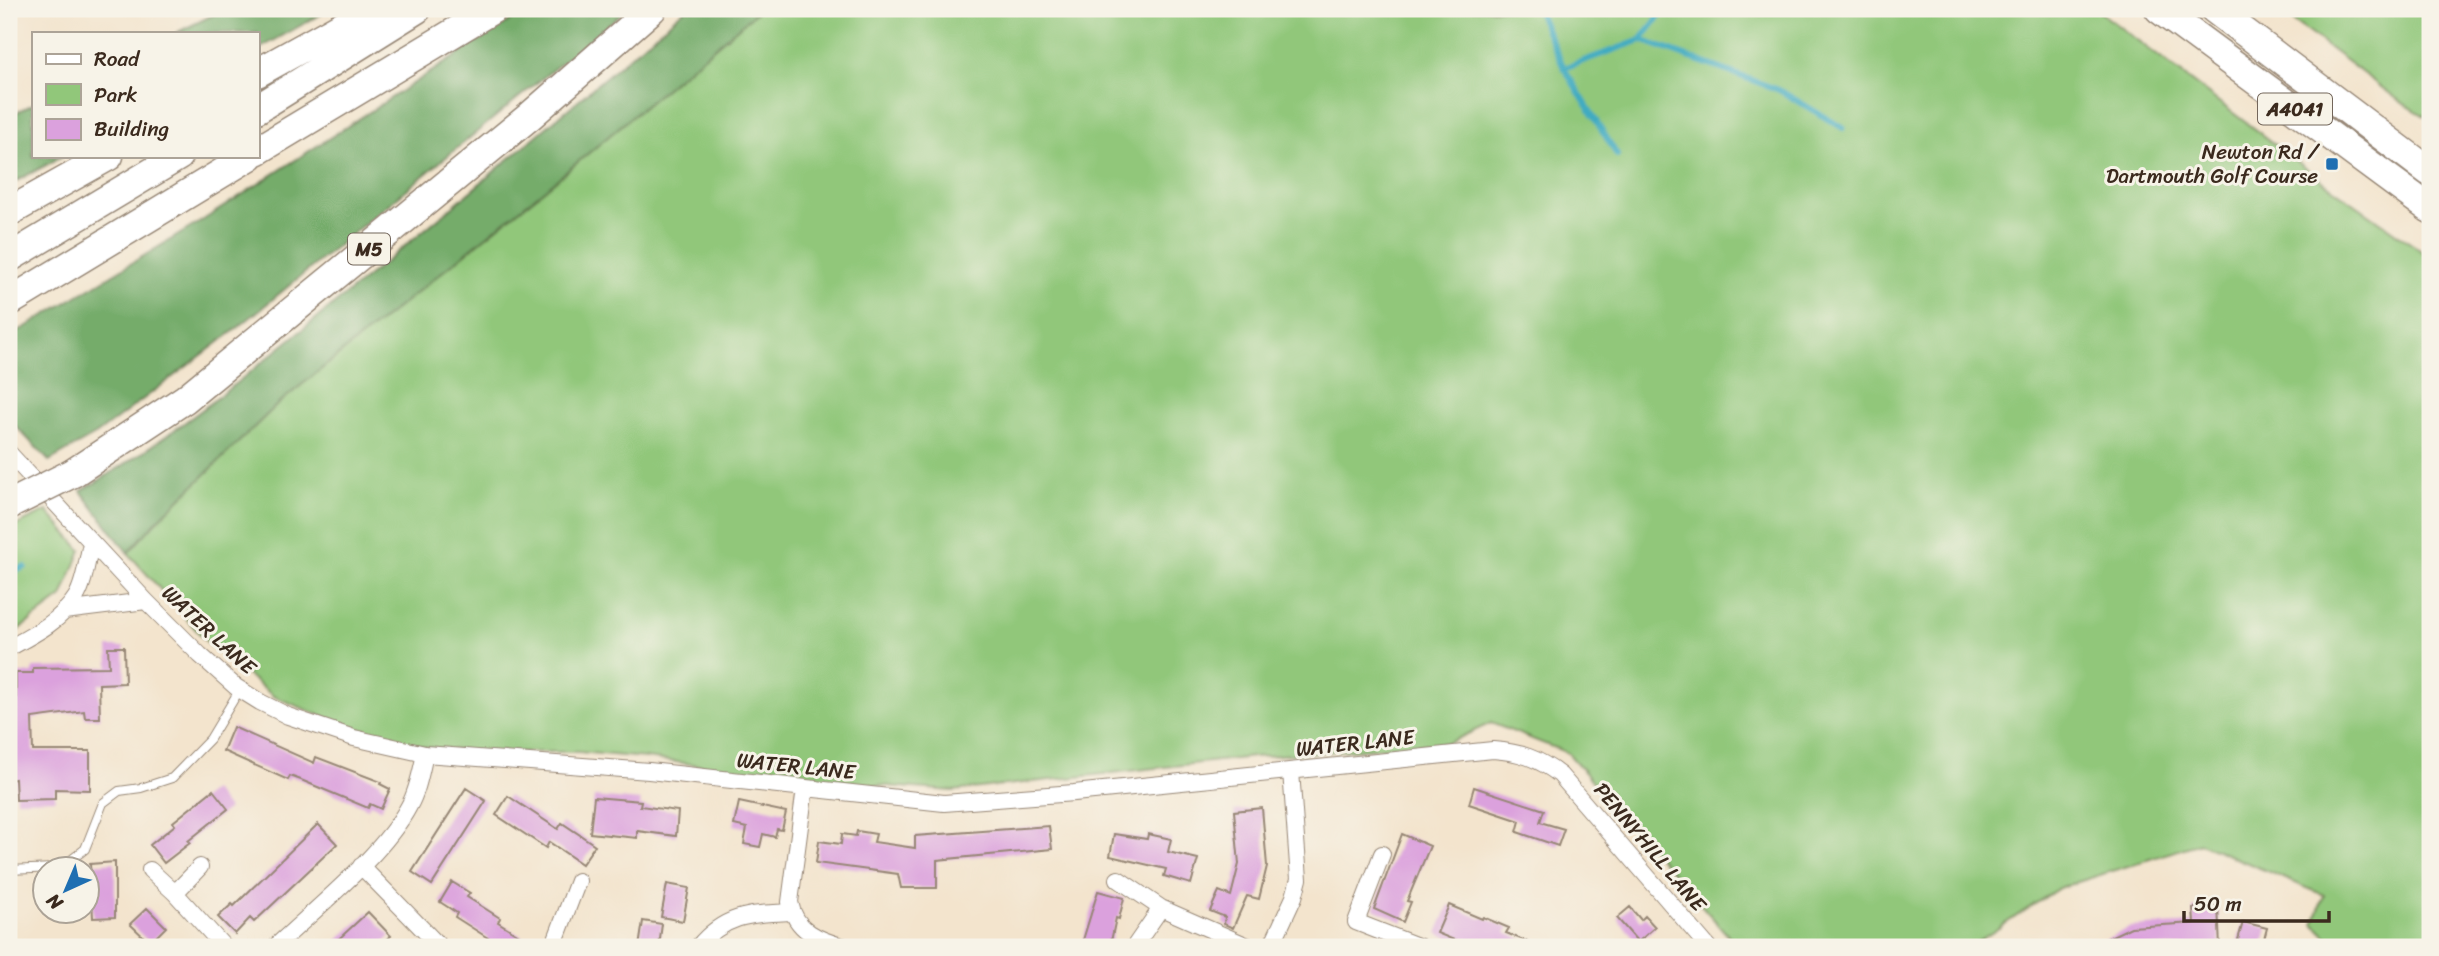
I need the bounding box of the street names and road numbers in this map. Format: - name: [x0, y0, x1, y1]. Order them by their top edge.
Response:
- road number: A4041: [2258, 94, 2332, 124]
- road number: M5: [348, 233, 390, 264]
- street label: WATER LANE: [153, 576, 266, 685]
- street label: WATER LANE: [1294, 718, 1417, 768]
- street label: WATER LANE: [735, 741, 858, 791]
- street label: PENNYHILL LANE: [1584, 773, 1717, 922]

